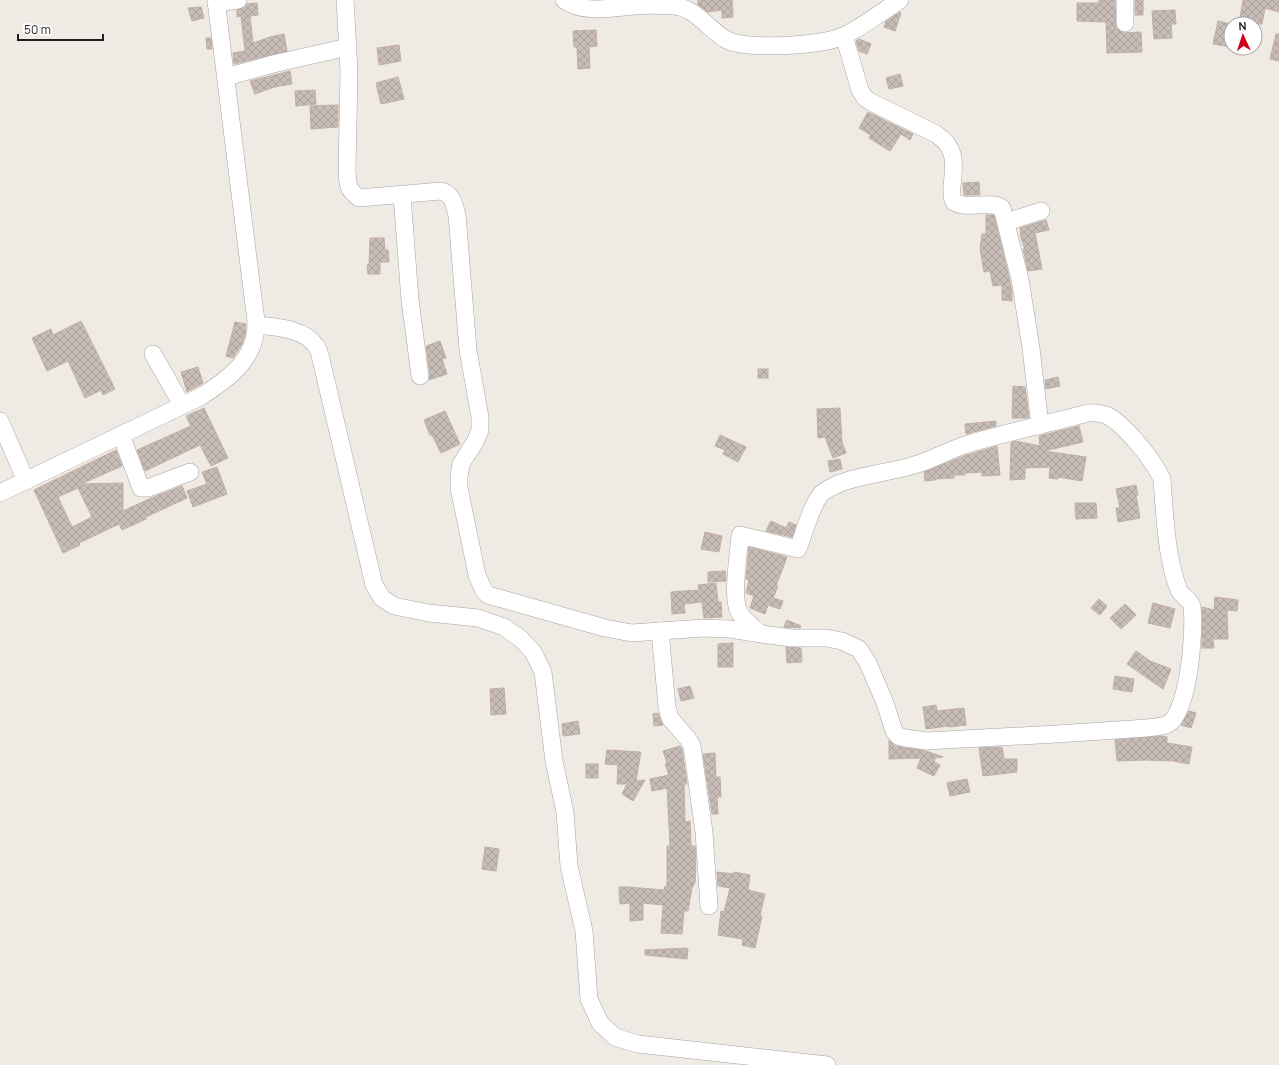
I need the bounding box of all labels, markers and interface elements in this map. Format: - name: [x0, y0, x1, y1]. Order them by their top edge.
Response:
- scale bar: [18, 16, 103, 42]
- north arrow: [1223, 16, 1263, 56]
- text: N: [1238, 18, 1247, 33]
- text: 50 m: [24, 21, 51, 38]

